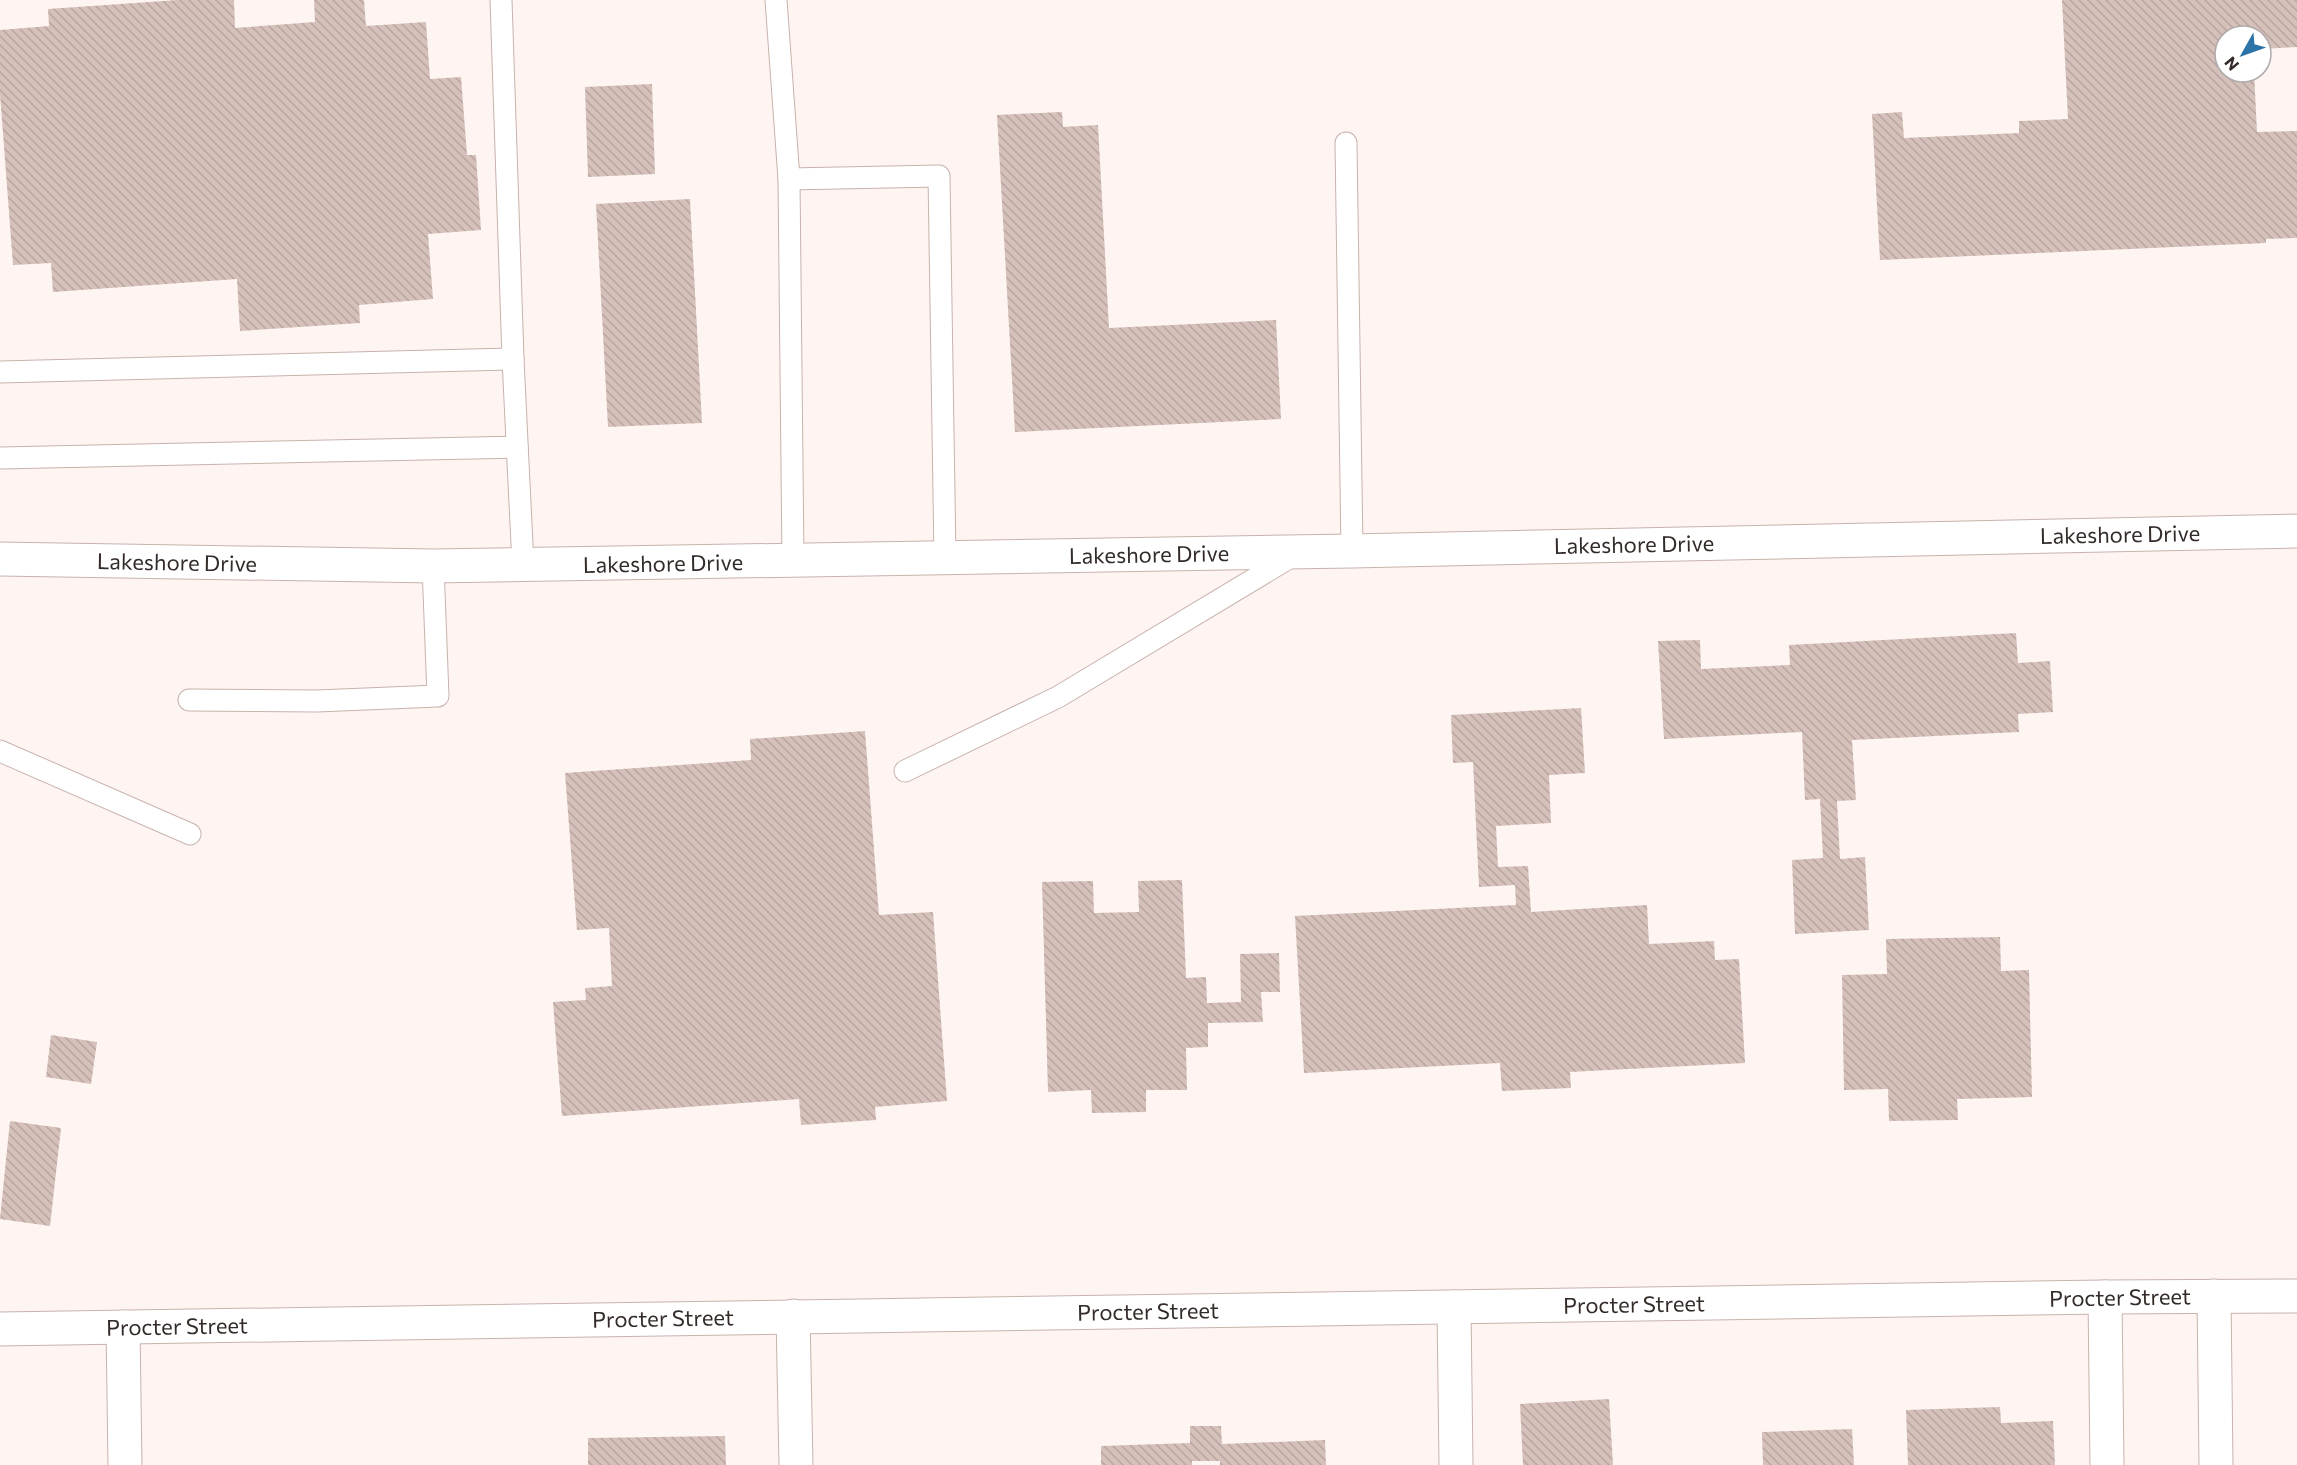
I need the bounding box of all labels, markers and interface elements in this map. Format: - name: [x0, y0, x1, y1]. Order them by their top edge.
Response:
- north arrow: [2213, 24, 2273, 84]
- text: N: [2220, 53, 2242, 75]
- street label: Lakeshore Drive: [2040, 519, 2200, 549]
- street label: Lakeshore Drive: [1554, 529, 1714, 559]
- street label: Lakeshore Drive: [1069, 539, 1229, 569]
- street label: Lakeshore Drive: [97, 547, 257, 577]
- street label: Lakeshore Drive: [583, 548, 743, 578]
- street label: Procter Street: [2049, 1282, 2191, 1312]
- street label: Procter Street: [1563, 1289, 1705, 1319]
- street label: Procter Street: [1077, 1296, 1219, 1326]
- street label: Procter Street: [592, 1303, 734, 1333]
- street label: Procter Street: [106, 1311, 248, 1341]

